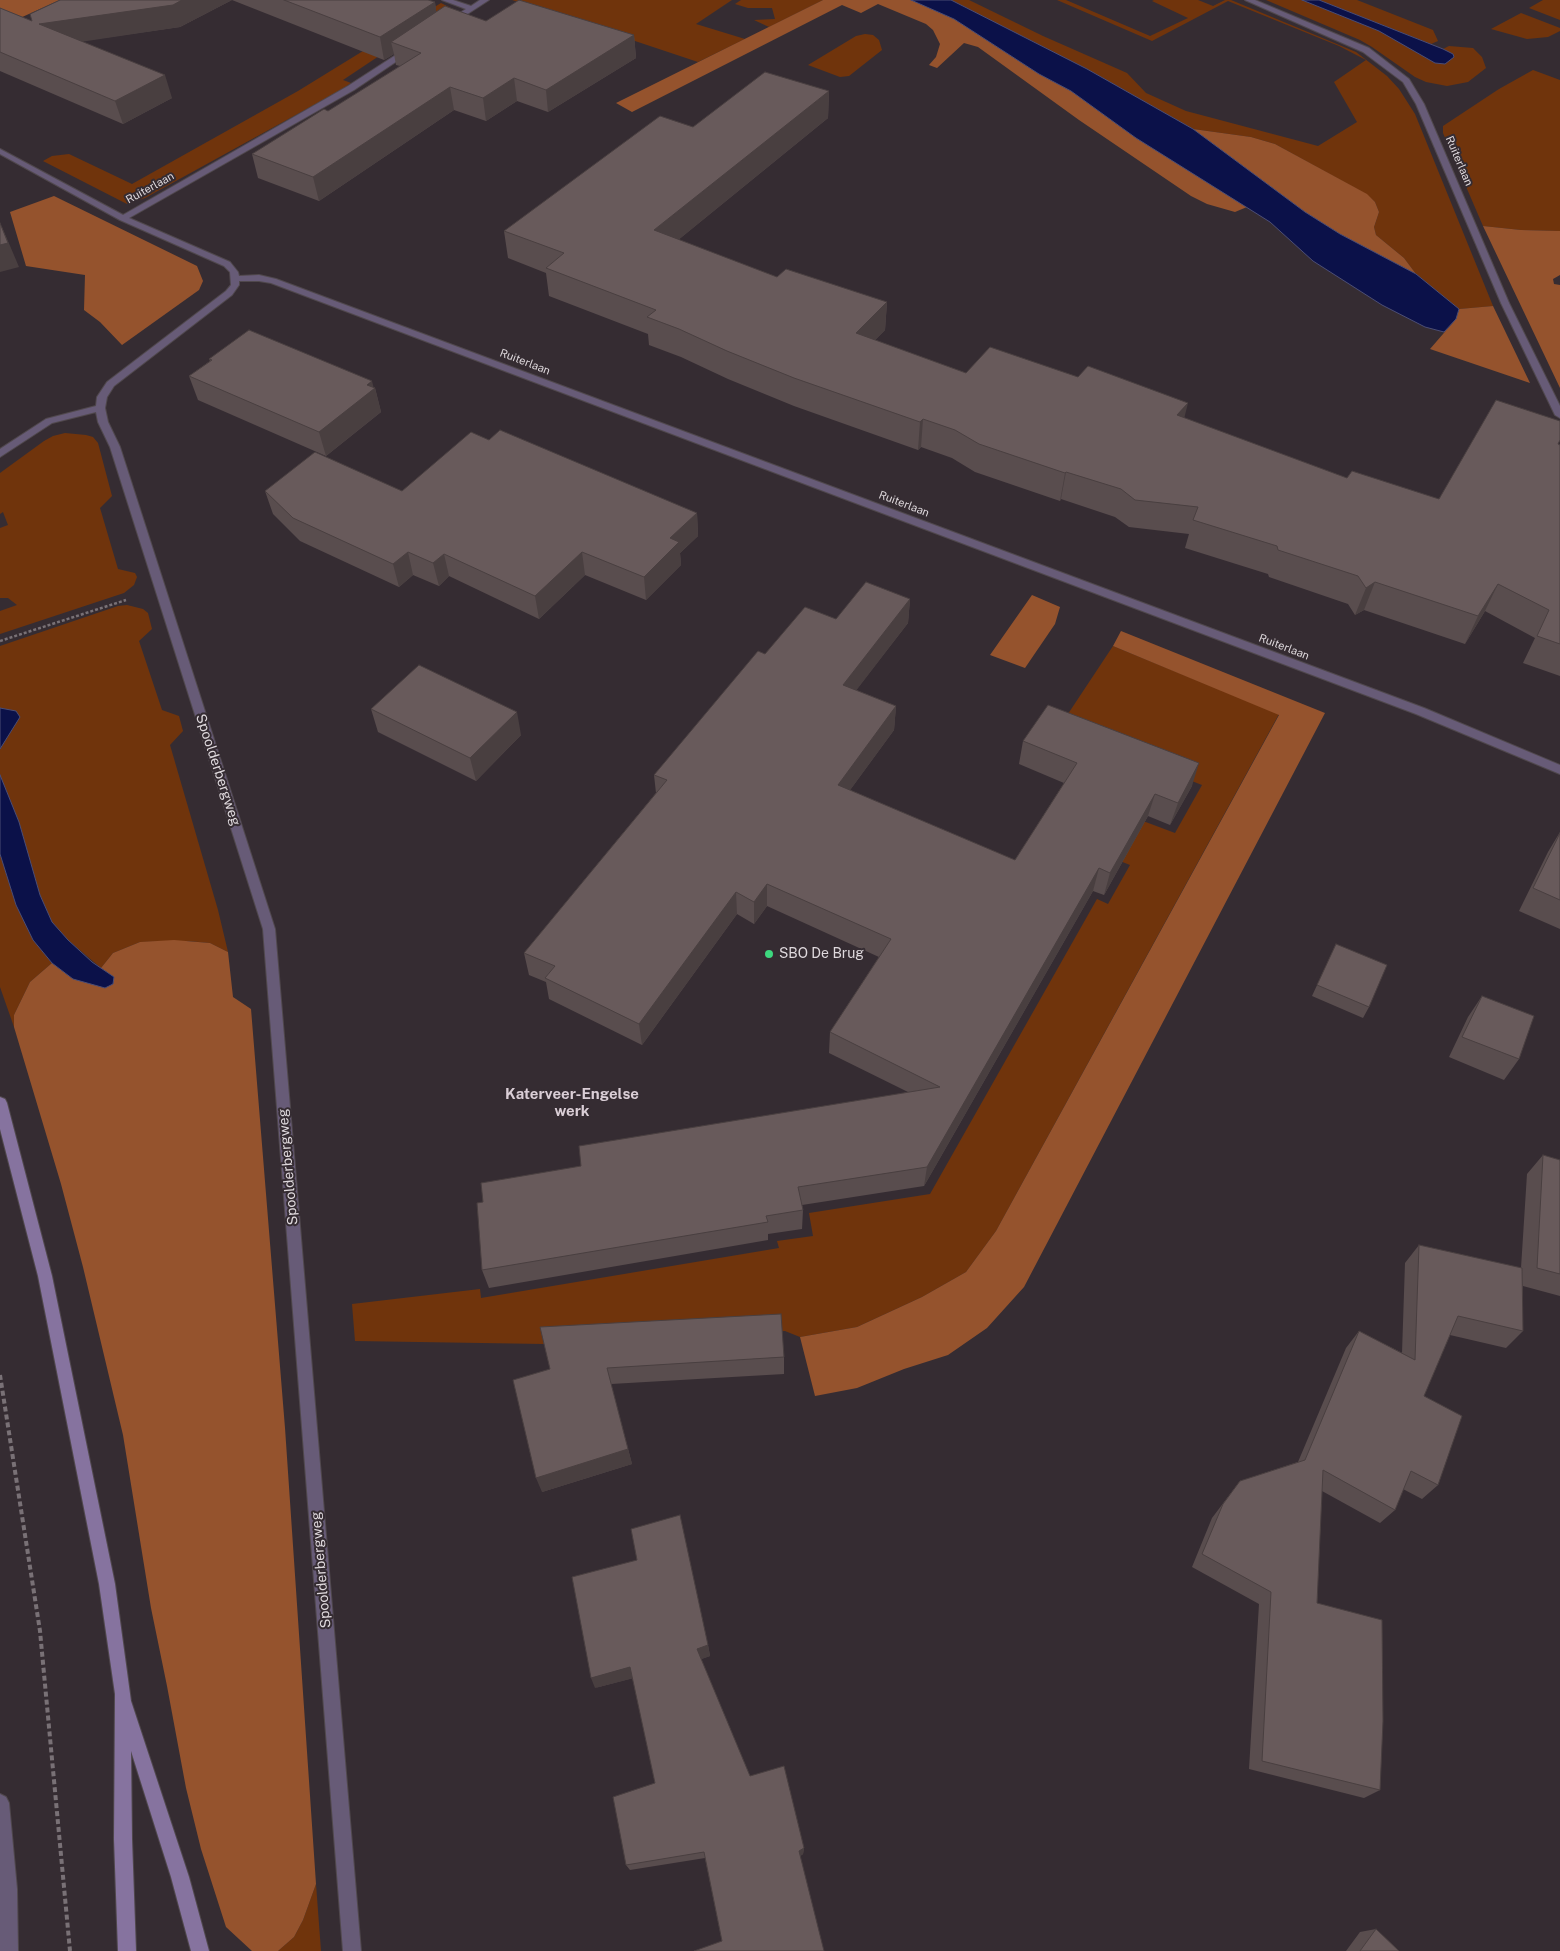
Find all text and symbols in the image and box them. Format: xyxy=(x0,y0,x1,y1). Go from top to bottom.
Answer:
street label: Ruiterlaan xyxy=(1443,134,1475,188)
street label: Ruiterlaan xyxy=(124,169,176,207)
street label: Ruiterlaan xyxy=(498,346,552,378)
street label: Ruiterlaan xyxy=(877,488,931,520)
street label: Ruiterlaan xyxy=(1257,631,1311,663)
street label: Spoolderbergweg xyxy=(192,712,244,828)
place label: SBO De Brug xyxy=(779,946,864,962)
marker: SBO De Brug xyxy=(763,948,775,960)
district label: Katerveer-Engelse werk xyxy=(505,1085,639,1120)
street label: Spoolderbergweg xyxy=(275,1108,301,1226)
street label: Spoolderbergweg xyxy=(308,1511,334,1629)

